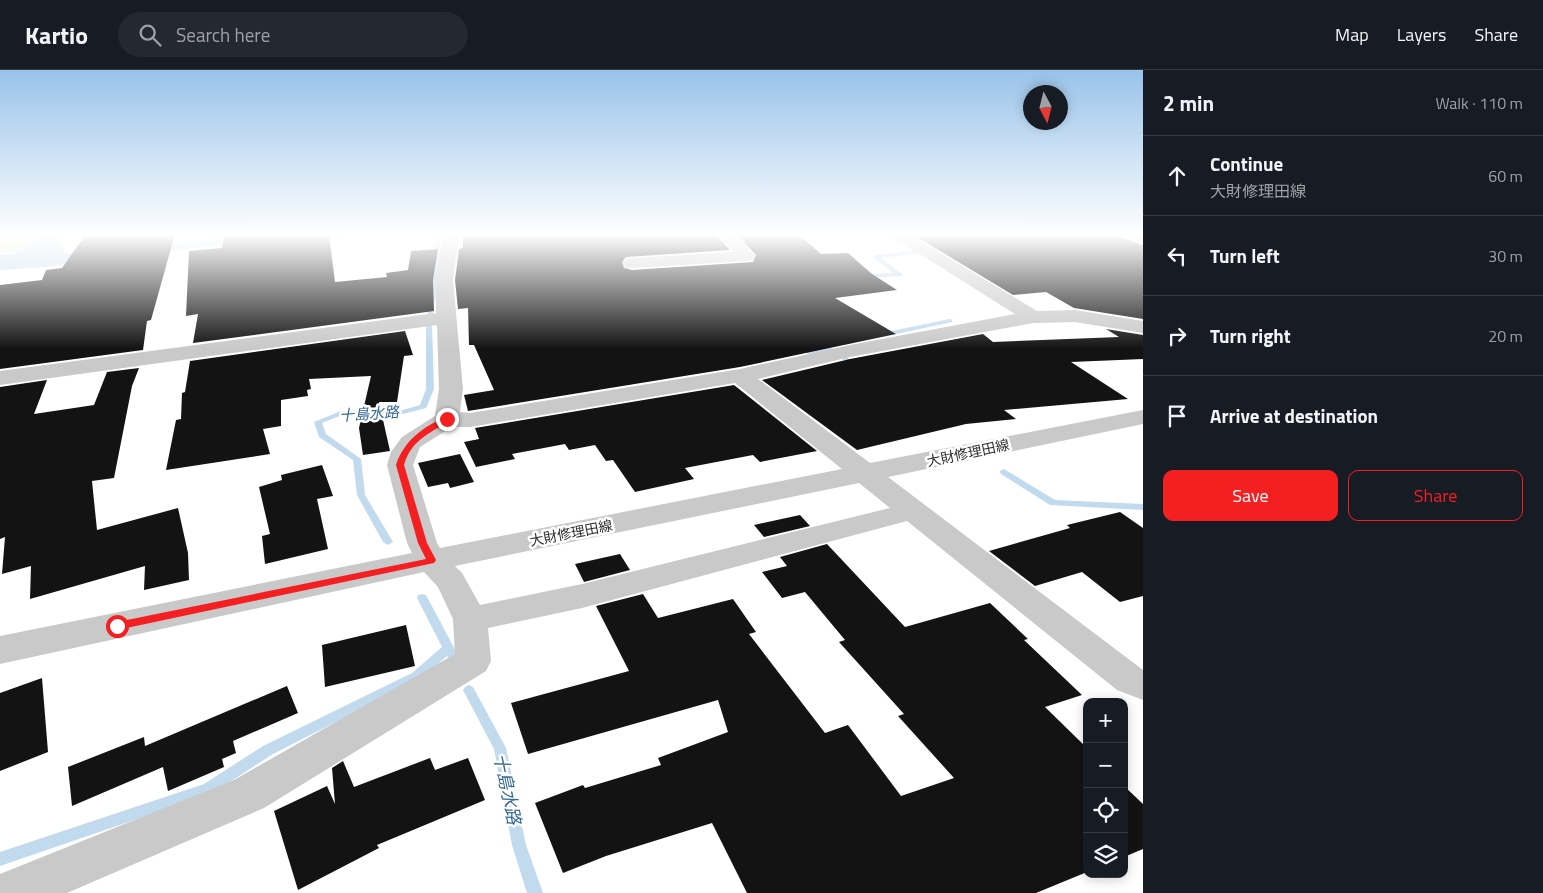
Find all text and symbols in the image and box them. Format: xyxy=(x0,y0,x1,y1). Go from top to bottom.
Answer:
search box xyxy=(118,12,468,57)
text: Kartio xyxy=(25,17,88,53)
text: Search here xyxy=(176,20,270,49)
icon: search xyxy=(136,21,164,49)
text: Map xyxy=(1335,21,1369,48)
text: Layers xyxy=(1397,21,1446,48)
text: Share xyxy=(1474,21,1518,48)
north arrow xyxy=(1023,85,1068,130)
text: 2 min xyxy=(1163,87,1214,119)
text: Walk · 110 m xyxy=(1435,91,1523,115)
text: Continue xyxy=(1210,149,1283,178)
icon: ahead xyxy=(1163,162,1191,190)
text: 60 m xyxy=(1488,164,1523,188)
text: 大財修理田線 xyxy=(1210,179,1306,203)
text: Turn left xyxy=(1210,241,1280,270)
icon: left xyxy=(1163,242,1191,270)
text: 30 m xyxy=(1488,244,1523,268)
text: Turn right xyxy=(1210,321,1291,350)
icon: right xyxy=(1163,322,1191,350)
text: 20 m xyxy=(1488,324,1523,348)
water label: 十島水路 xyxy=(338,400,402,427)
text: Arrive at destination xyxy=(1210,401,1378,430)
icon: arrive xyxy=(1163,402,1191,430)
route end xyxy=(436,408,459,431)
street label: 大財修理田線 xyxy=(925,434,1011,472)
button: Save xyxy=(1163,470,1338,521)
button: Share xyxy=(1348,470,1523,521)
street label: 大財修理田線 xyxy=(528,514,614,551)
route start xyxy=(106,615,129,638)
map controls xyxy=(1083,698,1128,878)
button: + xyxy=(1083,698,1128,743)
button: − xyxy=(1083,743,1128,788)
water label: 十島水路 xyxy=(487,751,529,829)
button: locate xyxy=(1083,788,1128,833)
button: layers xyxy=(1083,833,1128,878)

